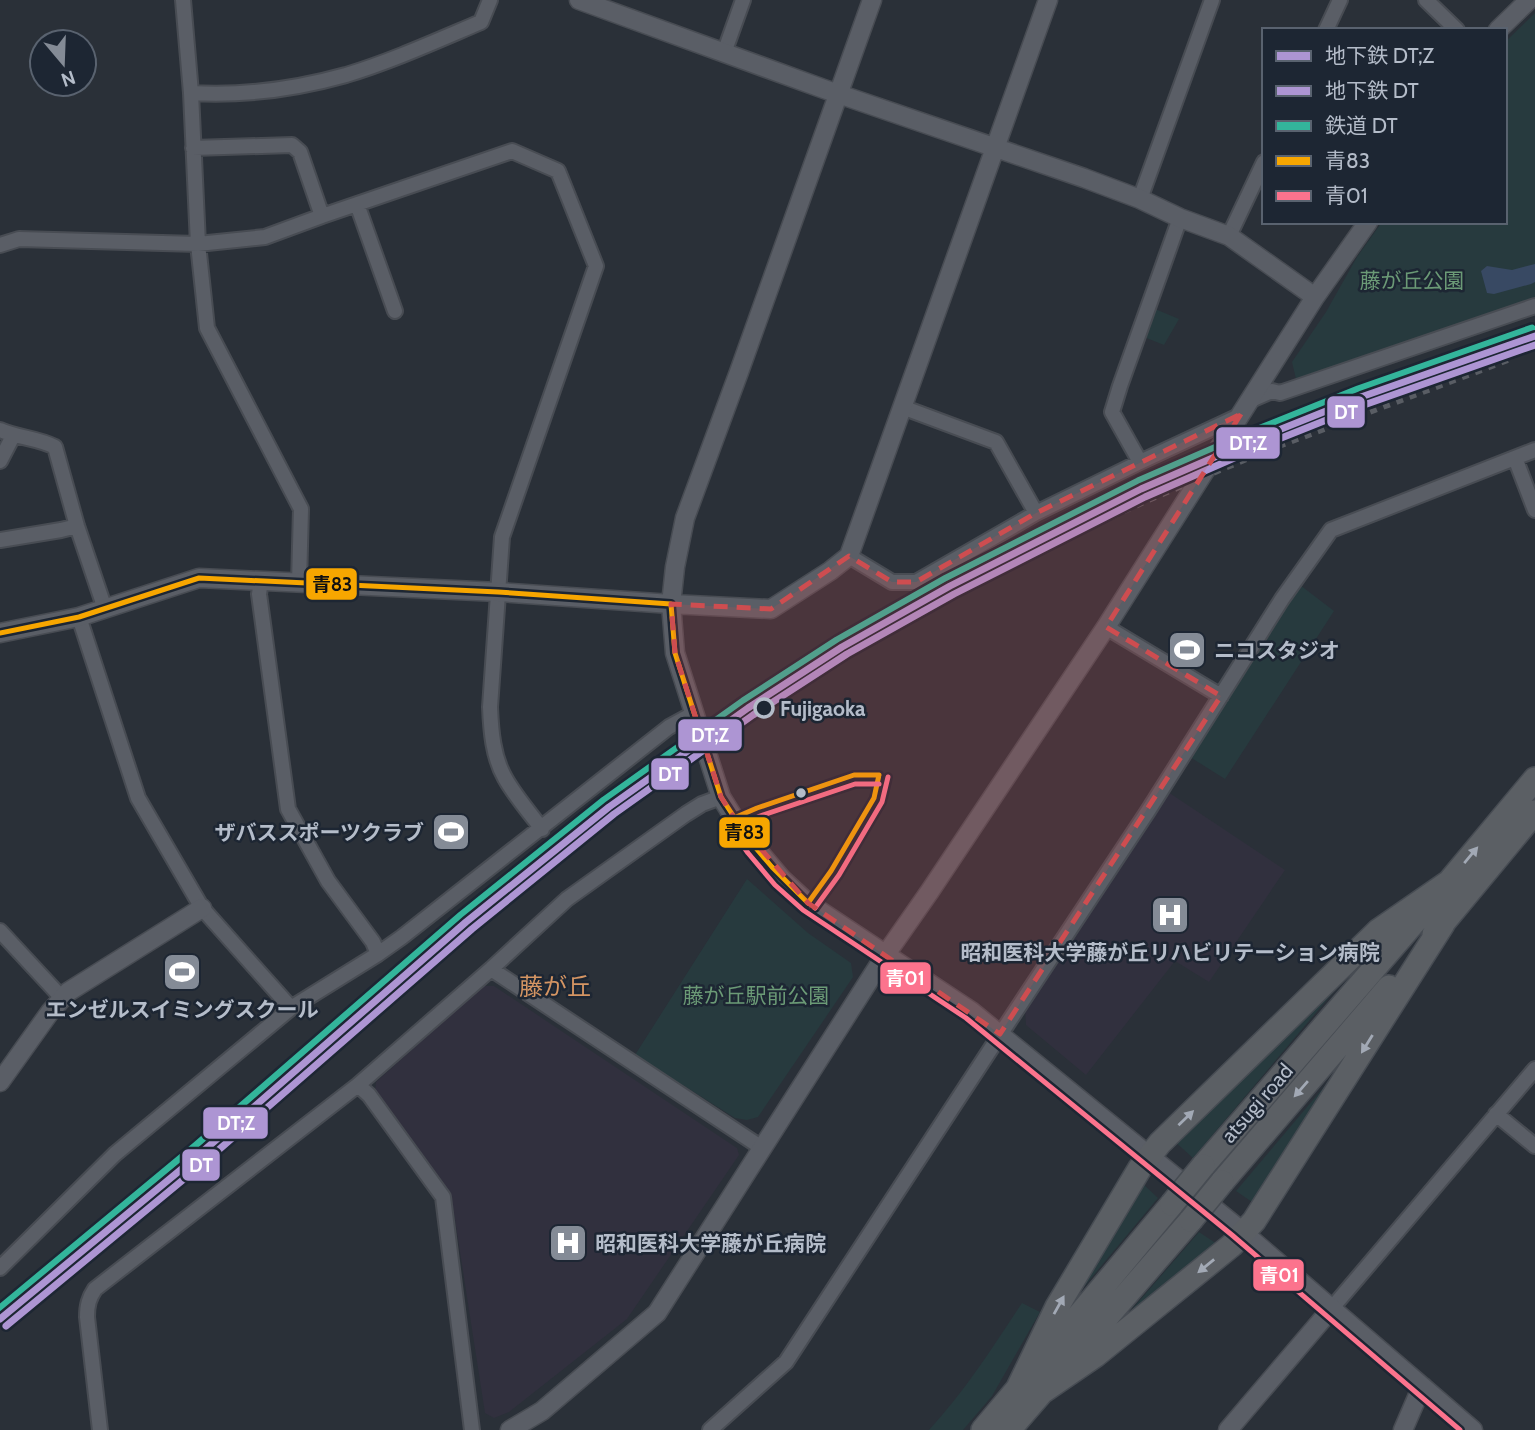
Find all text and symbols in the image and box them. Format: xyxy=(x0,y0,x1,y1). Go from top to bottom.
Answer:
north arrow xyxy=(28,28,98,98)
legend xyxy=(1262,28,1507,224)
text: 地下鉄 DT;Z xyxy=(1325,43,1434,68)
text: N xyxy=(58,66,78,92)
text: 地下鉄 DT xyxy=(1325,78,1419,103)
text: 鉄道 DT xyxy=(1325,113,1398,138)
text: 青83 xyxy=(1325,148,1370,173)
text: 青01 xyxy=(1325,183,1368,208)
park label: 藤が丘公園 xyxy=(1360,268,1465,293)
line badge: DT xyxy=(1326,395,1366,429)
text: DT xyxy=(1334,401,1358,424)
line badge: DT;Z xyxy=(1215,426,1281,460)
text: DT;Z xyxy=(1229,432,1268,455)
line badge: 青83 xyxy=(305,567,358,601)
text: 青83 xyxy=(312,573,352,596)
sports icon: ニコスタジオ xyxy=(1166,629,1208,671)
place label: ニコスタジオ xyxy=(1214,638,1340,663)
place label: Fujigaoka xyxy=(780,696,866,721)
marker: Fujigaoka xyxy=(754,698,774,718)
line badge: DT;Z xyxy=(677,718,743,752)
text: DT;Z xyxy=(691,724,730,747)
line badge: DT xyxy=(650,757,690,791)
text: DT xyxy=(658,763,682,786)
unlabelled marker xyxy=(794,786,808,800)
sports icon: ザバススポーツクラブ xyxy=(430,811,472,853)
line badge: 青83 xyxy=(718,816,771,849)
place label: ザバススポーツクラブ xyxy=(214,820,424,845)
text: 青83 xyxy=(724,821,764,844)
one-way arrow xyxy=(1464,846,1479,864)
hospital icon: 昭和医科大学藤が丘リハビリテーション病院 xyxy=(1149,894,1191,936)
place label: 昭和医科大学藤が丘リハビリテーション病院 xyxy=(960,940,1380,965)
sports icon: エンゼルスイミングスクール xyxy=(161,951,203,993)
line badge: 青01 xyxy=(879,961,932,995)
text: 青01 xyxy=(885,967,925,990)
district label: 藤が丘 xyxy=(519,972,591,1001)
park label: 藤が丘駅前公園 xyxy=(683,983,830,1008)
place label: エンゼルスイミングスクール xyxy=(46,997,319,1022)
one-way arrow xyxy=(1360,1034,1373,1053)
street label: atsugi road xyxy=(1216,1058,1298,1148)
one-way arrow xyxy=(1294,1080,1309,1098)
line badge: DT;Z xyxy=(202,1106,269,1140)
one-way arrow xyxy=(1177,1110,1194,1126)
text: DT;Z xyxy=(217,1112,256,1135)
line badge: DT xyxy=(181,1148,221,1182)
text: DT xyxy=(189,1154,213,1177)
hospital icon: 昭和医科大学藤が丘病院 xyxy=(547,1222,589,1264)
place label: 昭和医科大学藤が丘病院 xyxy=(595,1231,826,1256)
line badge: 青01 xyxy=(1252,1258,1305,1292)
one-way arrow xyxy=(1197,1259,1215,1274)
text: 青01 xyxy=(1259,1264,1299,1287)
one-way arrow xyxy=(1053,1295,1065,1315)

